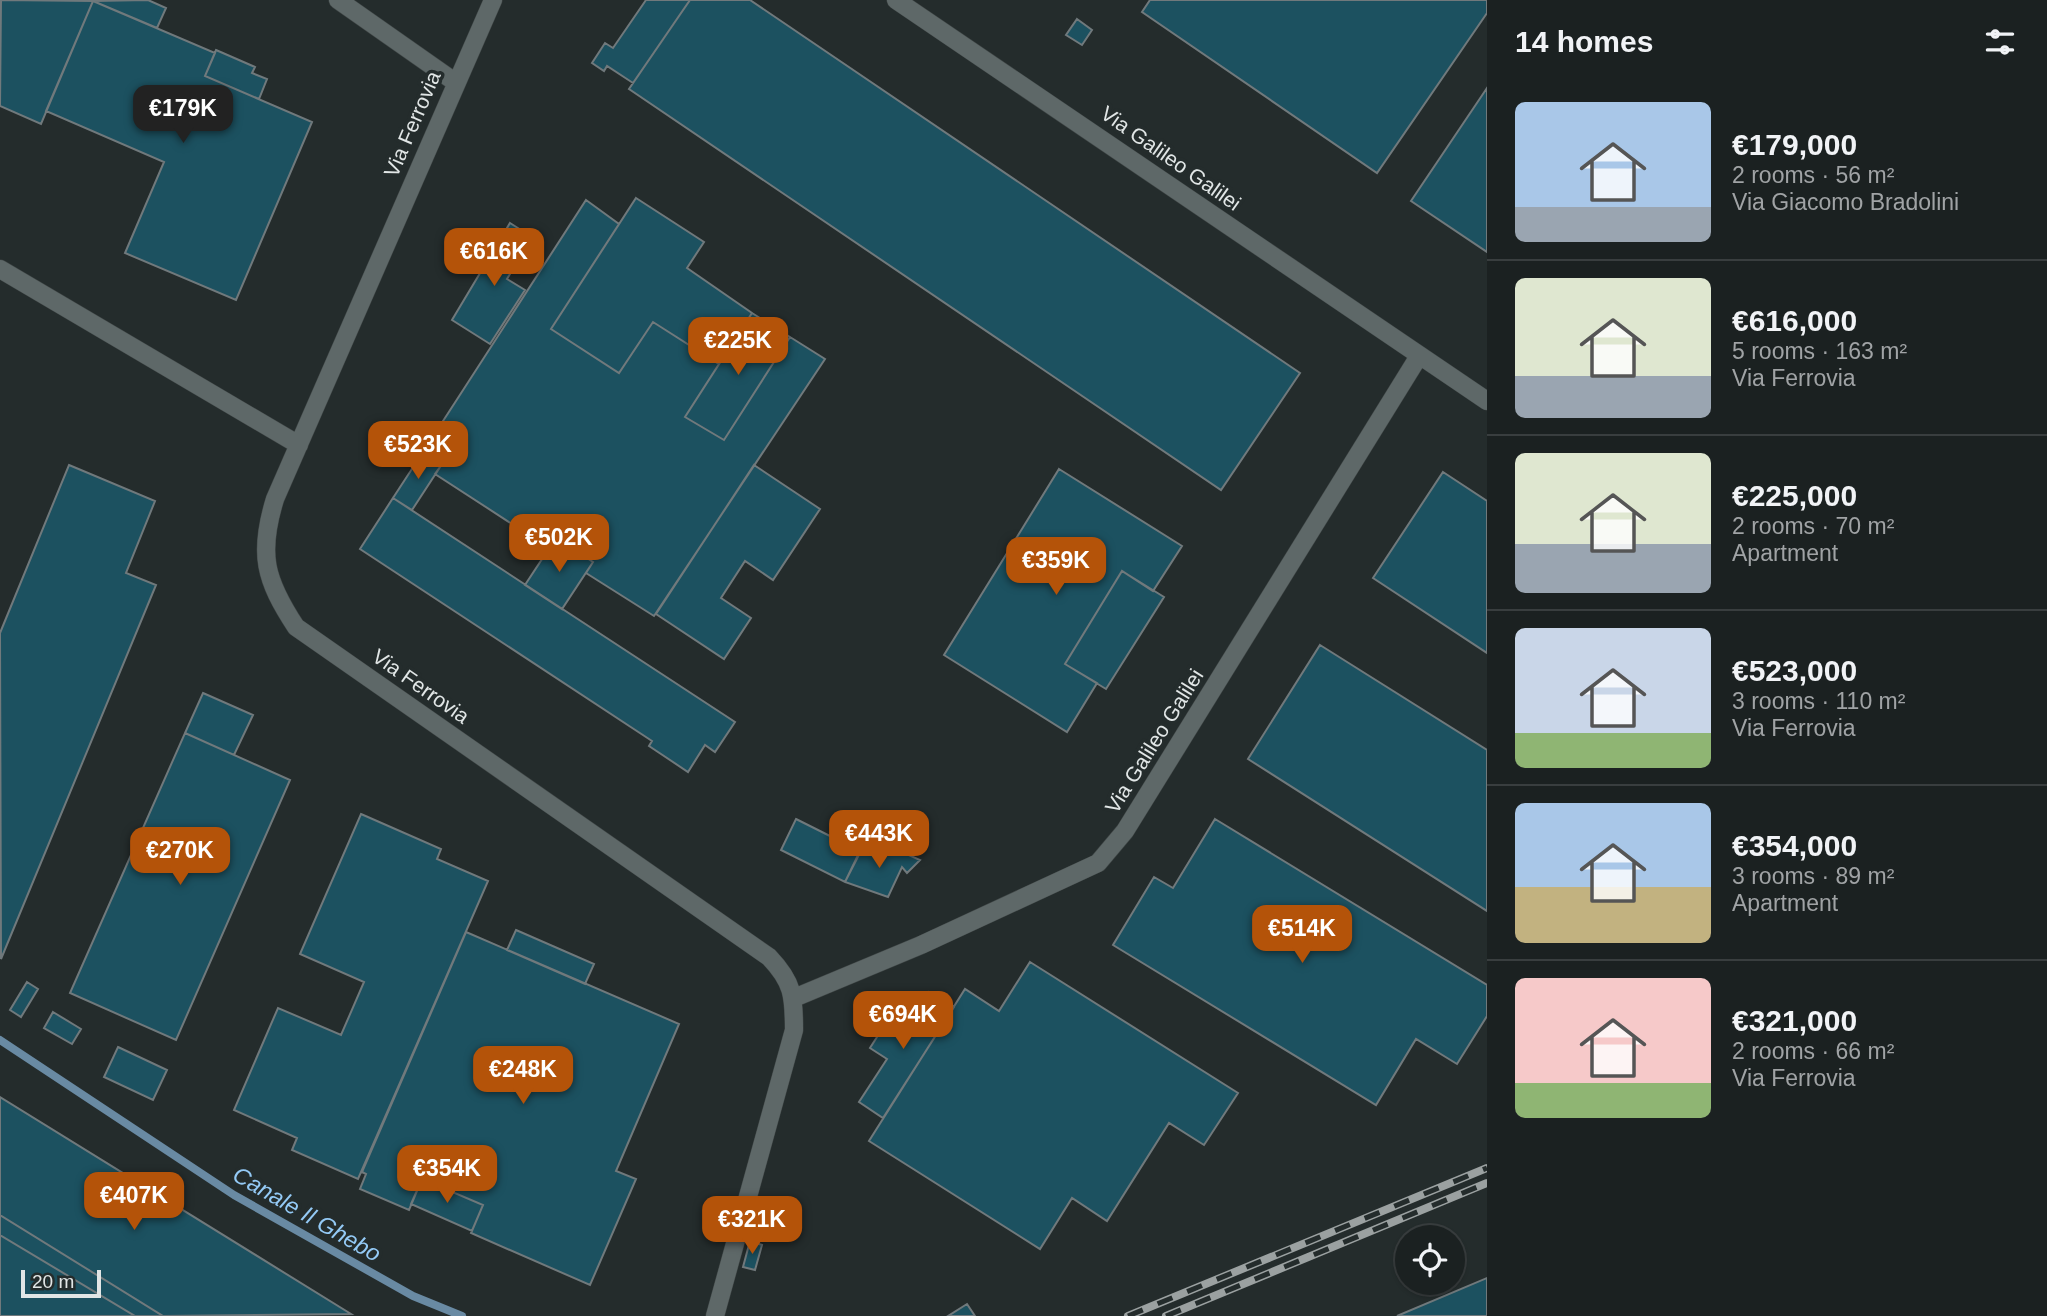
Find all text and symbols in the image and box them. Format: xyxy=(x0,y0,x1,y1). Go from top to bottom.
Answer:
icon: filters xyxy=(1981,23,2019,61)
text: 14 homes xyxy=(1515,25,1653,58)
street label: Via Ferrovia xyxy=(379,67,445,180)
pin: €179K xyxy=(134,86,232,145)
text: €179K xyxy=(149,95,217,121)
street label: Via Galileo Galilei xyxy=(1097,101,1245,215)
text: €179,000 xyxy=(1732,128,1857,161)
icon: home xyxy=(1571,130,1655,214)
text: 2 rooms · 56 m² xyxy=(1732,162,1894,188)
text: Via Giacomo Bradolini xyxy=(1732,189,1959,215)
pin: €616K xyxy=(445,229,543,288)
text: €616K xyxy=(460,238,528,264)
text: €616,000 xyxy=(1732,304,1857,337)
icon: home xyxy=(1571,306,1655,390)
pin: €225K xyxy=(689,318,787,377)
text: €225K xyxy=(704,327,772,353)
text: 5 rooms · 163 m² xyxy=(1732,338,1907,364)
text: Via Ferrovia xyxy=(1732,365,1856,391)
pin: €523K xyxy=(369,421,467,481)
text: €523K xyxy=(384,431,452,457)
text: €225,000 xyxy=(1732,479,1857,512)
icon: home xyxy=(1571,481,1655,565)
text: 2 rooms · 70 m² xyxy=(1732,513,1894,539)
pin: €502K xyxy=(510,514,608,574)
text: €502K xyxy=(525,524,593,550)
pin: €359K xyxy=(1007,538,1105,597)
text: Apartment xyxy=(1732,540,1838,566)
text: €359K xyxy=(1022,547,1090,573)
street label: Via Ferrovia xyxy=(368,644,474,728)
text: €523,000 xyxy=(1732,654,1857,687)
icon: home xyxy=(1571,656,1655,740)
street label: Via Galileo Galilei xyxy=(1100,665,1208,817)
text: 3 rooms · 110 m² xyxy=(1732,688,1905,714)
text: Via Ferrovia xyxy=(1732,715,1856,741)
pin: €443K xyxy=(830,810,928,870)
text: €443K xyxy=(845,820,913,846)
pin: €270K xyxy=(131,828,229,887)
text: €354,000 xyxy=(1732,829,1857,862)
icon: home xyxy=(1571,831,1655,915)
text: €270K xyxy=(146,837,214,863)
text: 3 rooms · 89 m² xyxy=(1732,863,1894,889)
text: Apartment xyxy=(1732,890,1838,916)
pin: €514K xyxy=(1253,906,1351,965)
text: €514K xyxy=(1268,915,1336,941)
pin: €694K xyxy=(854,992,952,1051)
text: €694K xyxy=(869,1001,937,1027)
text: €321,000 xyxy=(1732,1004,1857,1037)
icon: home xyxy=(1571,1006,1655,1090)
text: 2 rooms · 66 m² xyxy=(1732,1038,1894,1064)
pin: €248K xyxy=(474,1046,572,1106)
text: €248K xyxy=(489,1056,557,1082)
text: Via Ferrovia xyxy=(1732,1065,1856,1091)
pin: €354K xyxy=(398,1146,496,1205)
text: €354K xyxy=(413,1155,481,1181)
water label: Canale Il Ghebo xyxy=(229,1161,386,1267)
pin: €407K xyxy=(85,1172,183,1232)
text: €407K xyxy=(100,1182,168,1208)
pin: €321K xyxy=(703,1196,801,1256)
text: €321K xyxy=(718,1206,786,1232)
map controls xyxy=(1395,1225,1465,1295)
button: locate xyxy=(1395,1225,1465,1295)
scale bar xyxy=(21,1267,102,1299)
text: 20 m xyxy=(32,1271,74,1292)

